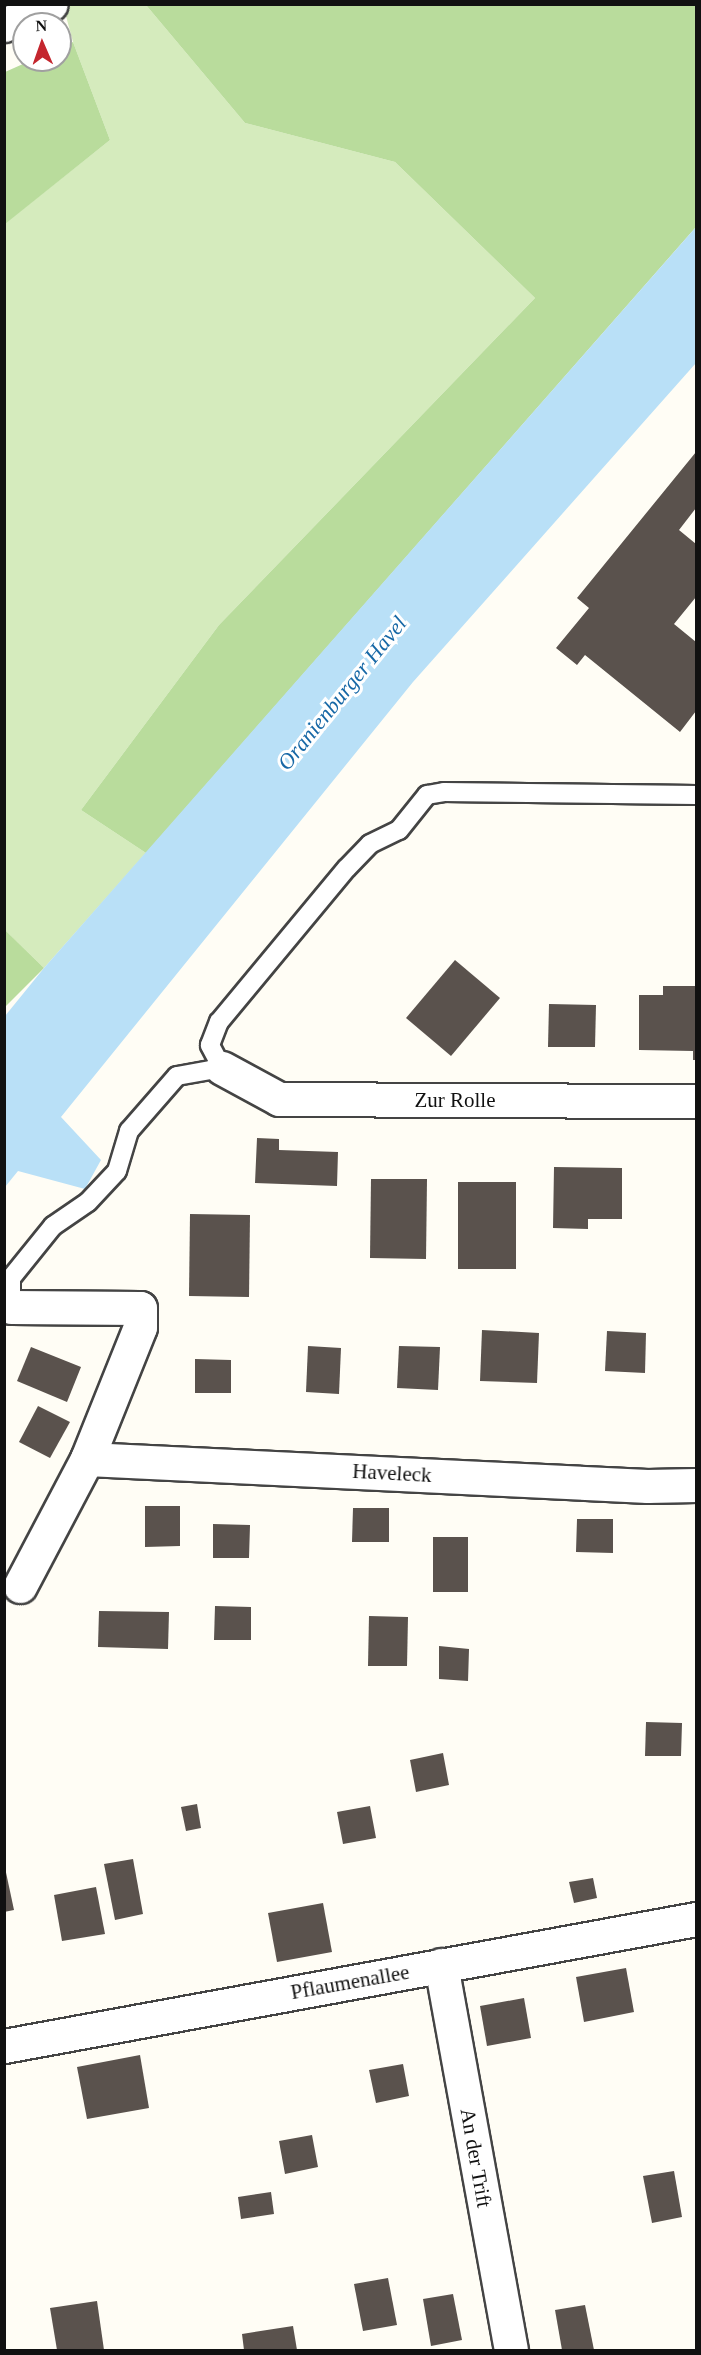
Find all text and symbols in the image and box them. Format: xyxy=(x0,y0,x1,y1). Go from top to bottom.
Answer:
north arrow xyxy=(12,12,72,72)
text: N xyxy=(35,17,47,34)
water label: Oranienburger Havel xyxy=(272,611,412,775)
street label: Zur Rolle xyxy=(414,1087,496,1113)
street label: Haveleck xyxy=(352,1458,432,1488)
street label: Pflaumenallee xyxy=(289,1959,411,2005)
street label: An der Trift xyxy=(455,2106,497,2210)

